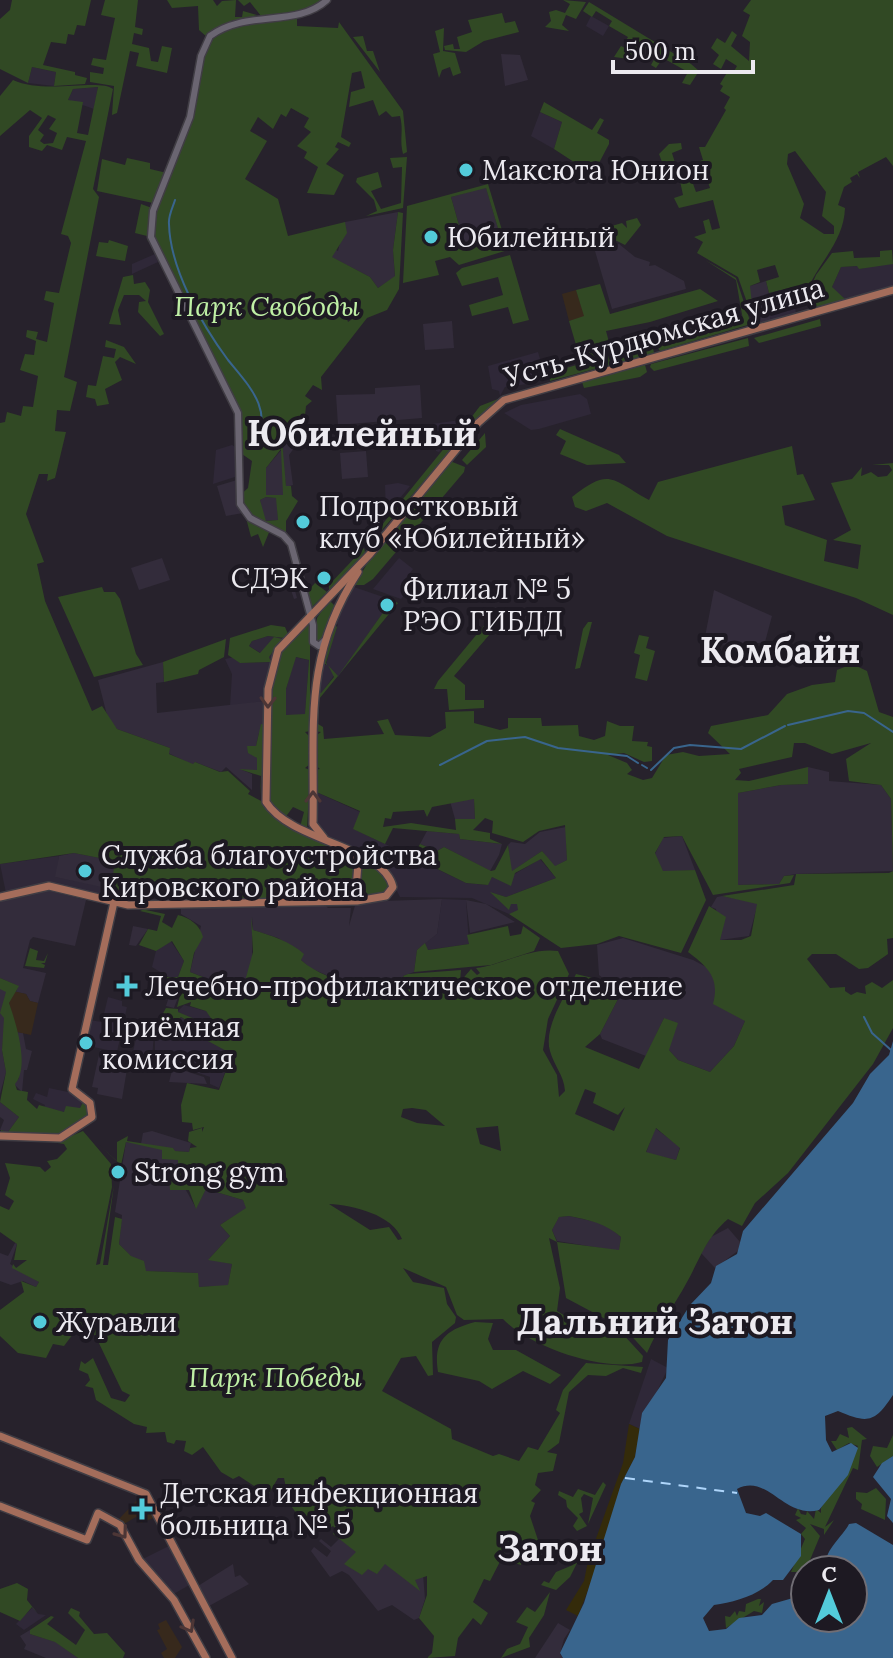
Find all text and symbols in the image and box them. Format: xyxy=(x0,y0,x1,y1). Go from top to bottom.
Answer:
scale bar xyxy=(613,24,753,74)
text: 500 m xyxy=(625,36,696,67)
place label: Максюта Юнион xyxy=(482,152,709,188)
marker: Максюта Юнион xyxy=(457,161,475,179)
place label: Юбилейный xyxy=(447,219,615,255)
marker: Юбилейный xyxy=(422,228,440,246)
street label: Усть-Курдюмская улица xyxy=(499,269,828,395)
park label: Парк Свободы xyxy=(174,288,360,324)
district label: Юбилейный xyxy=(247,410,477,456)
place label: Подростковый клуб «Юбилейный» xyxy=(319,488,585,556)
marker: Подростковый клуб «Юбилейный» xyxy=(294,513,312,531)
place label: СДЭК xyxy=(231,560,308,596)
marker: СДЭК xyxy=(315,569,333,587)
place label: Филиал № 5 РЭО ГИБДД xyxy=(403,571,571,639)
marker: Филиал № 5 РЭО ГИБДД xyxy=(378,596,396,614)
district label: Комбайн xyxy=(700,627,860,673)
one-way arrow xyxy=(259,696,277,709)
one-way arrow xyxy=(304,790,322,803)
place label: Служба благоустройства Кировского района xyxy=(101,837,437,905)
marker: Служба благоустройства Кировского района xyxy=(76,862,94,880)
place label: Лечебно-профилактическое отделение xyxy=(145,968,683,1004)
marker: Лечебно-профилактическое отделение xyxy=(116,975,138,997)
place label: Приёмная комиссия xyxy=(102,1009,241,1077)
marker: Приёмная комиссия xyxy=(77,1034,95,1052)
place label: Strong gym xyxy=(134,1154,285,1190)
marker: Strong gym xyxy=(109,1163,127,1181)
district label: Дальний Затон xyxy=(517,1298,793,1344)
place label: Журавли xyxy=(56,1304,177,1340)
marker: Журавли xyxy=(31,1313,49,1331)
park label: Парк Победы xyxy=(188,1359,362,1395)
place label: Детская инфекционная больница № 5 xyxy=(160,1475,478,1543)
marker: Детская инфекционная больница № 5 xyxy=(131,1498,153,1520)
one-way arrow xyxy=(112,1524,127,1538)
district label: Затон xyxy=(497,1525,603,1571)
north arrow xyxy=(789,1554,869,1634)
text: С xyxy=(821,1560,837,1588)
one-way arrow xyxy=(179,1619,195,1633)

